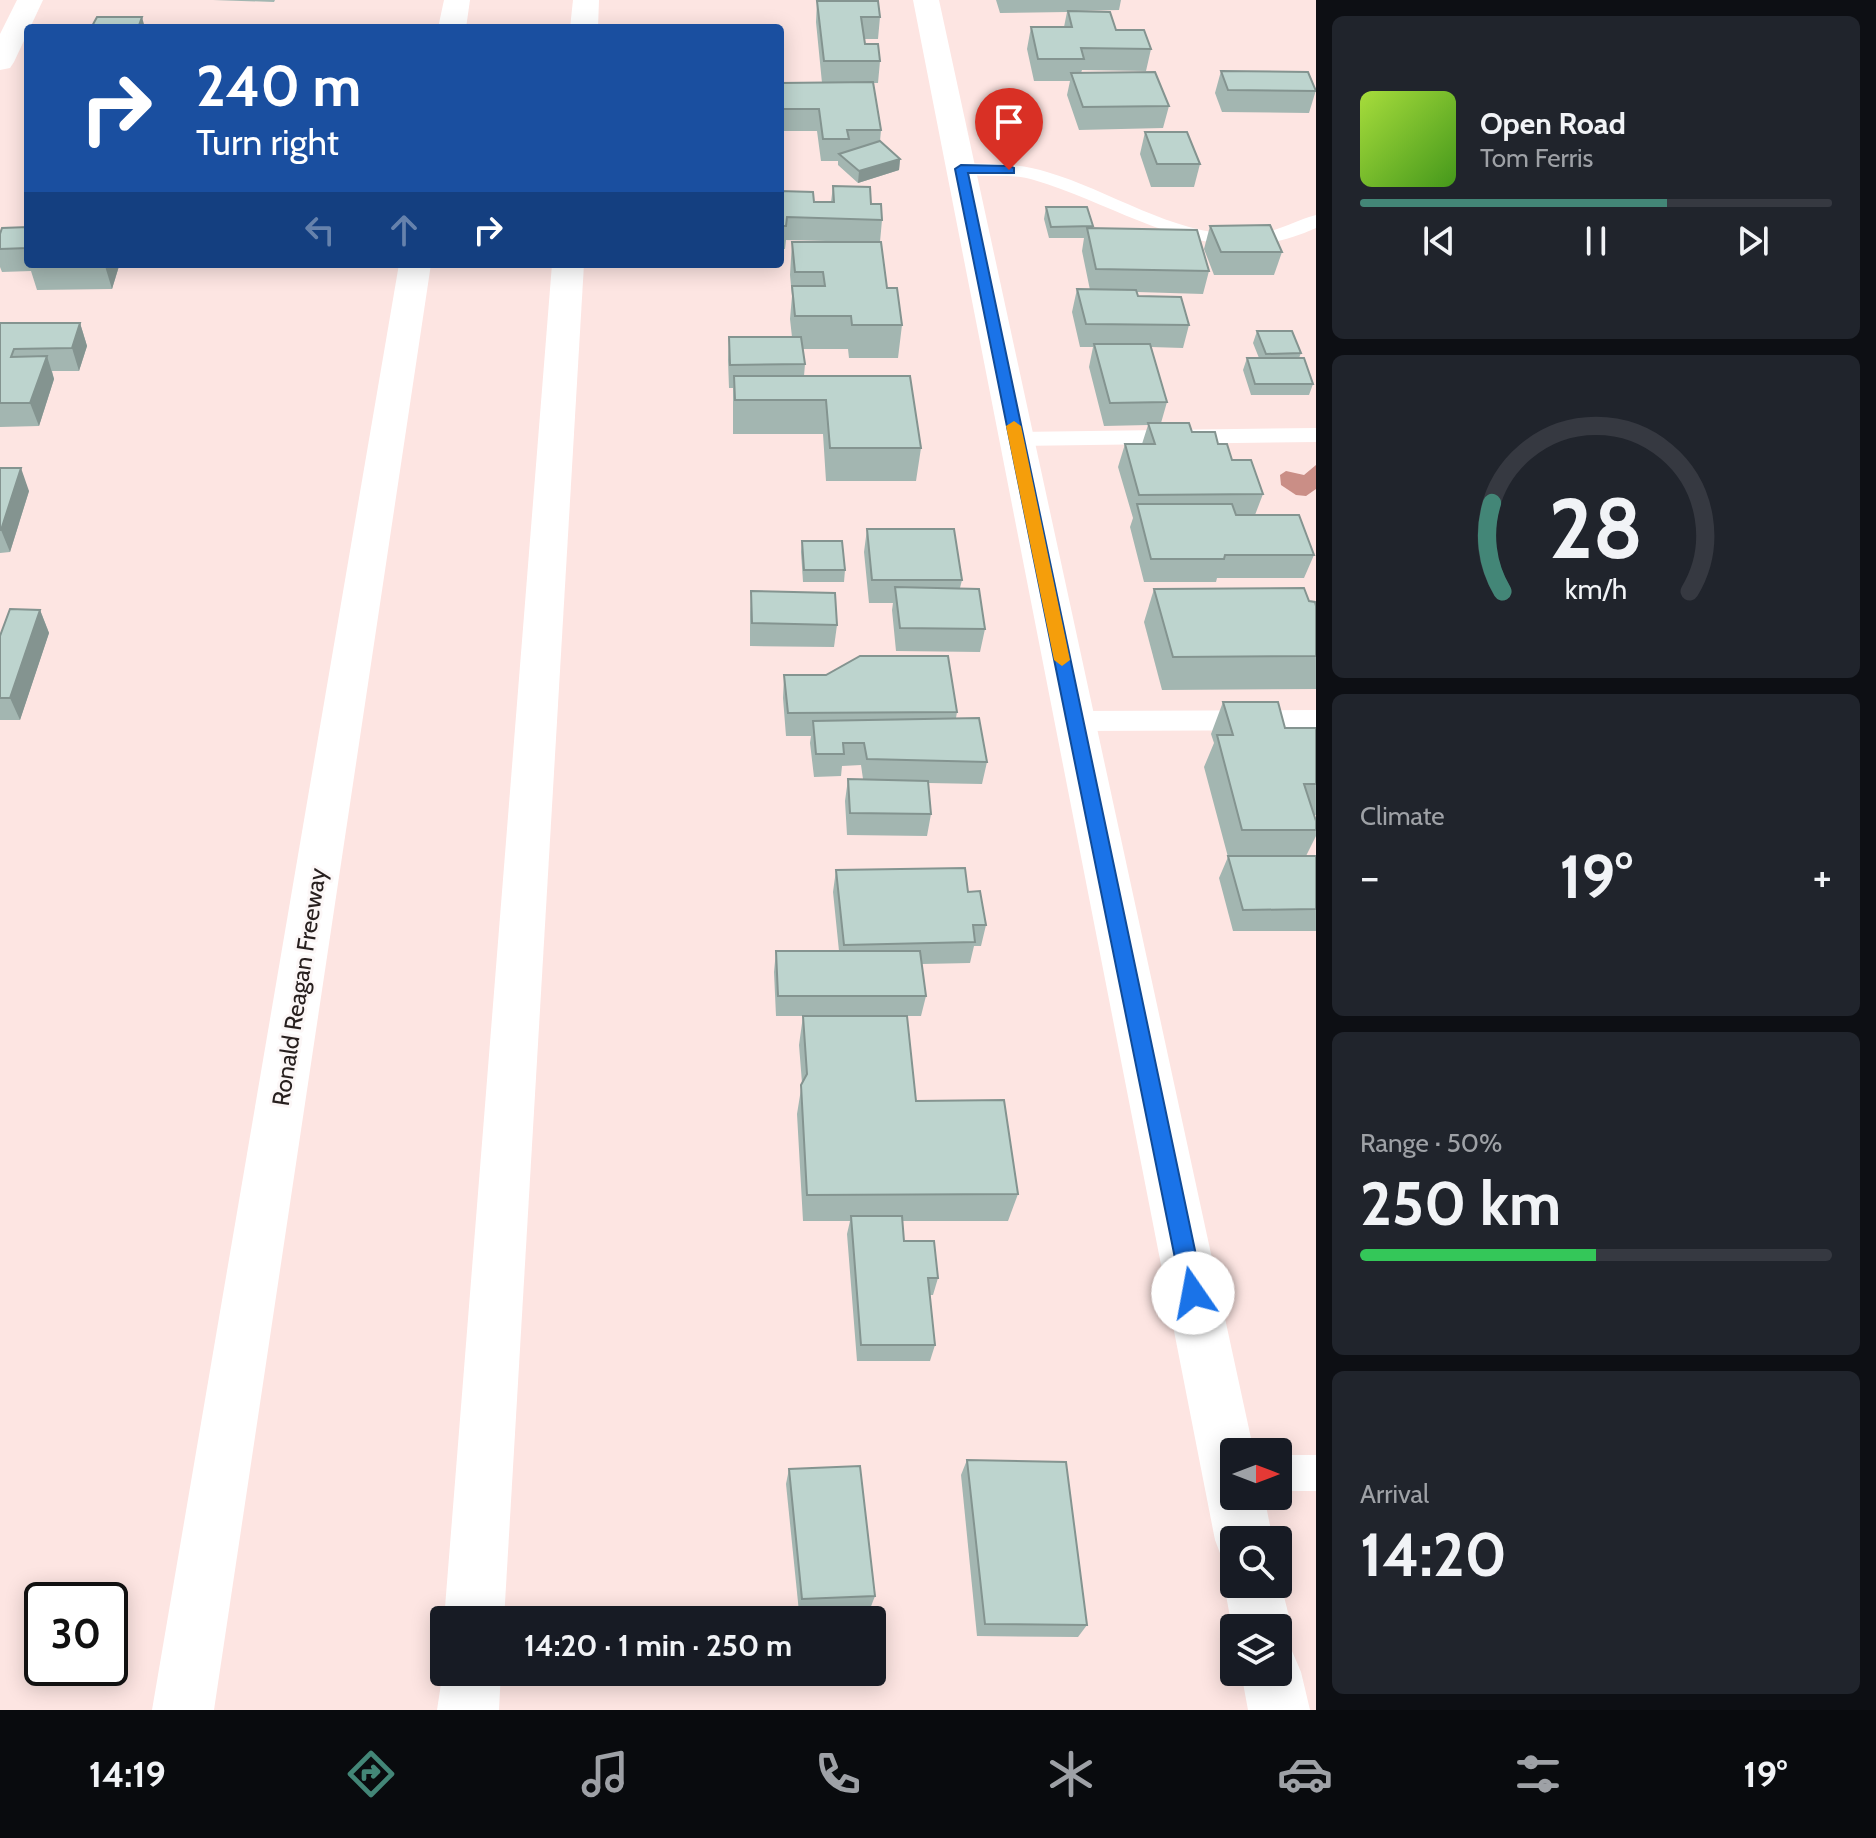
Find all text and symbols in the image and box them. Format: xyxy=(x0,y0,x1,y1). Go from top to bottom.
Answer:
text: 240 m xyxy=(196,52,361,120)
icon: right xyxy=(64,56,168,160)
pin xyxy=(975,88,1043,170)
icon: arrive xyxy=(987,100,1031,144)
text: Open Road xyxy=(1480,105,1626,142)
text: Turn right xyxy=(196,120,339,164)
text: Tom Ferris xyxy=(1480,142,1593,174)
icon: left xyxy=(298,208,342,252)
icon: ahead xyxy=(382,208,426,252)
icon: right xyxy=(466,208,510,252)
icon: previous xyxy=(1417,219,1461,263)
icon: pause xyxy=(1574,219,1618,263)
icon: next xyxy=(1731,219,1775,263)
text: 28 xyxy=(1549,478,1643,579)
text: km/h xyxy=(1565,571,1627,606)
text: Climate xyxy=(1360,800,1445,832)
text: 19° xyxy=(1559,840,1633,913)
text: − xyxy=(1360,850,1379,903)
text: + xyxy=(1813,850,1832,903)
street label: Ronald Reagan Freeway xyxy=(266,866,332,1108)
text: Range · 50% xyxy=(1360,1127,1502,1159)
text: 250 km xyxy=(1360,1167,1561,1240)
position arrow xyxy=(1151,1251,1235,1335)
north arrow xyxy=(1220,1438,1292,1510)
map controls xyxy=(1220,1438,1292,1686)
text: Arrival xyxy=(1360,1478,1429,1510)
text: 14:20 xyxy=(1360,1518,1507,1591)
button: search xyxy=(1220,1526,1292,1598)
speed limit sign: 30 xyxy=(24,1582,128,1686)
button: layers xyxy=(1220,1614,1292,1686)
text: 14:20 · 1 min · 250 m xyxy=(524,1627,792,1664)
icon: directions xyxy=(343,1746,399,1802)
icon: music xyxy=(577,1746,633,1802)
icon: phone xyxy=(810,1746,866,1802)
icon: climate xyxy=(1043,1746,1099,1802)
icon: car xyxy=(1277,1746,1333,1802)
icon: filters xyxy=(1510,1746,1566,1802)
text: 14:19 xyxy=(89,1752,166,1796)
text: 19° xyxy=(1743,1752,1787,1796)

